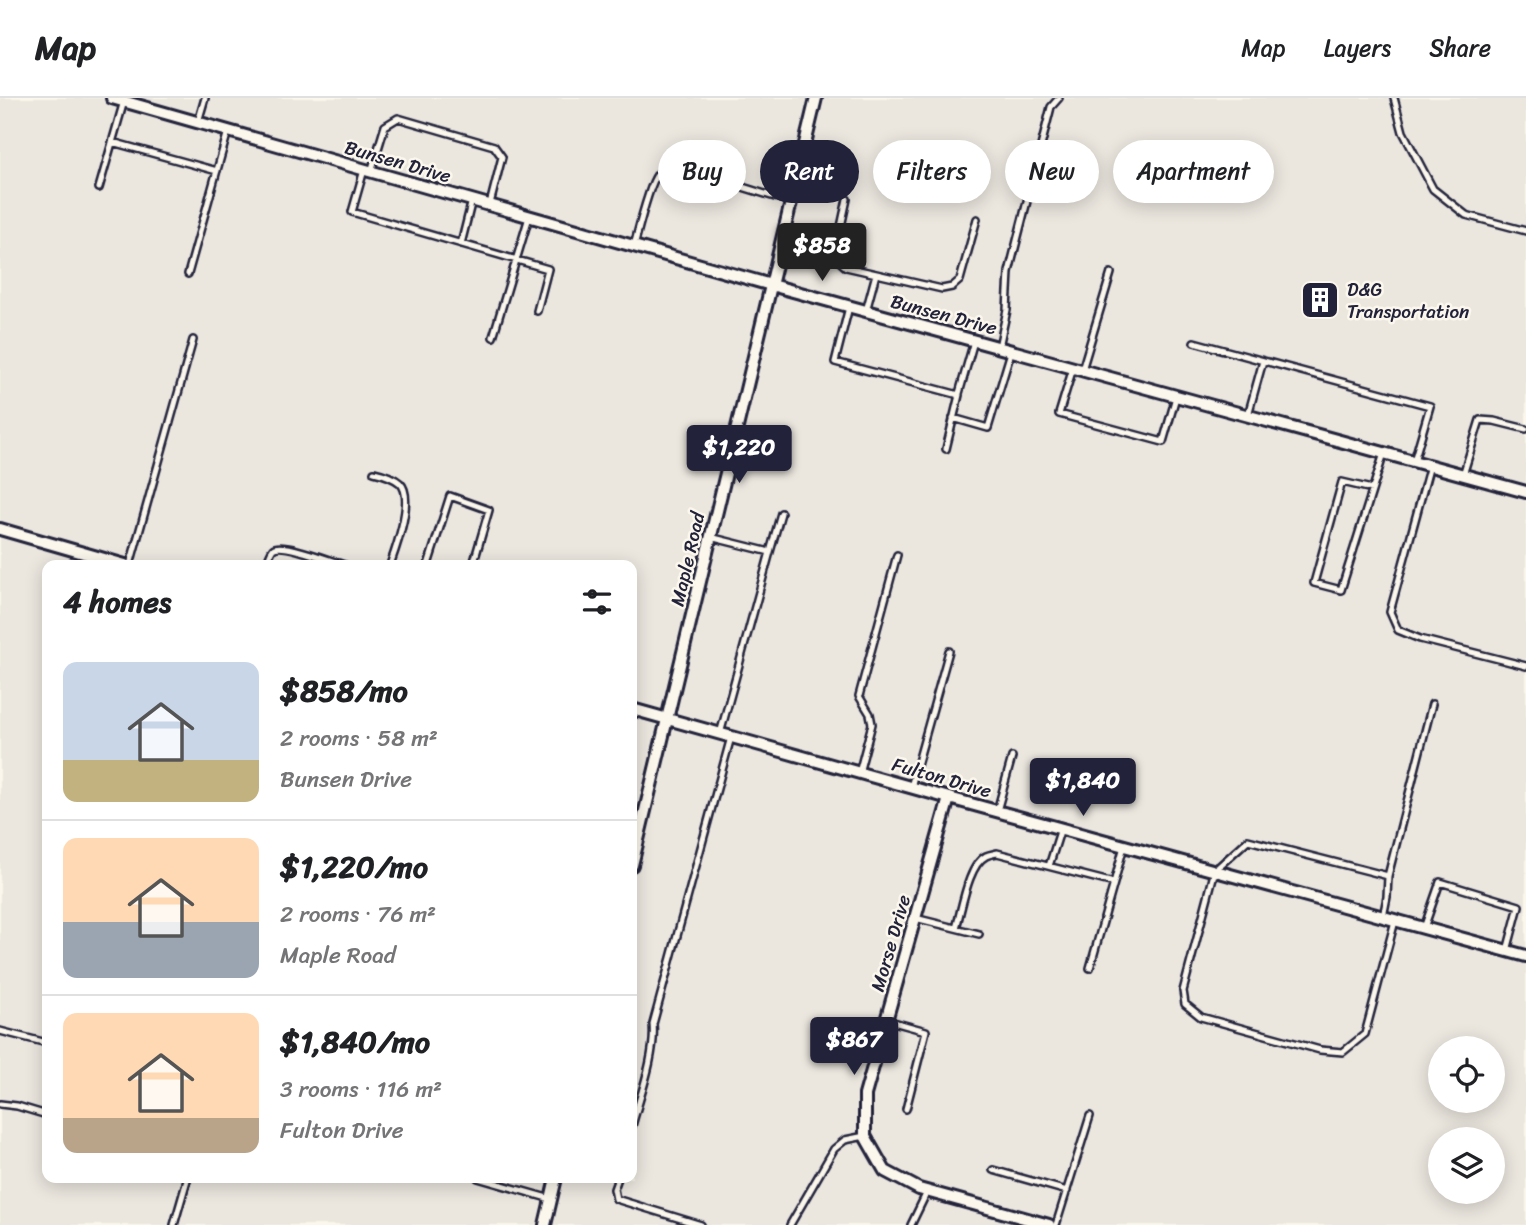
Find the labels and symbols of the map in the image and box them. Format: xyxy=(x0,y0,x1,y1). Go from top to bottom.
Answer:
street label: Bunsen Drive xyxy=(341,131,455,192)
pin: $858 xyxy=(781,223,863,283)
place label: D&G Transportation xyxy=(1347,273,1469,328)
building icon: D&G Transportation xyxy=(1299,279,1341,321)
street label: Bunsen Drive xyxy=(887,284,1001,345)
pin: $1,220 xyxy=(682,426,796,485)
street label: Maple Road xyxy=(661,507,715,609)
street label: Fulton Drive xyxy=(888,748,996,807)
pin: $1,840 xyxy=(1026,758,1140,818)
street label: Morse Drive xyxy=(861,891,920,995)
pin: $867 xyxy=(813,1018,895,1077)

